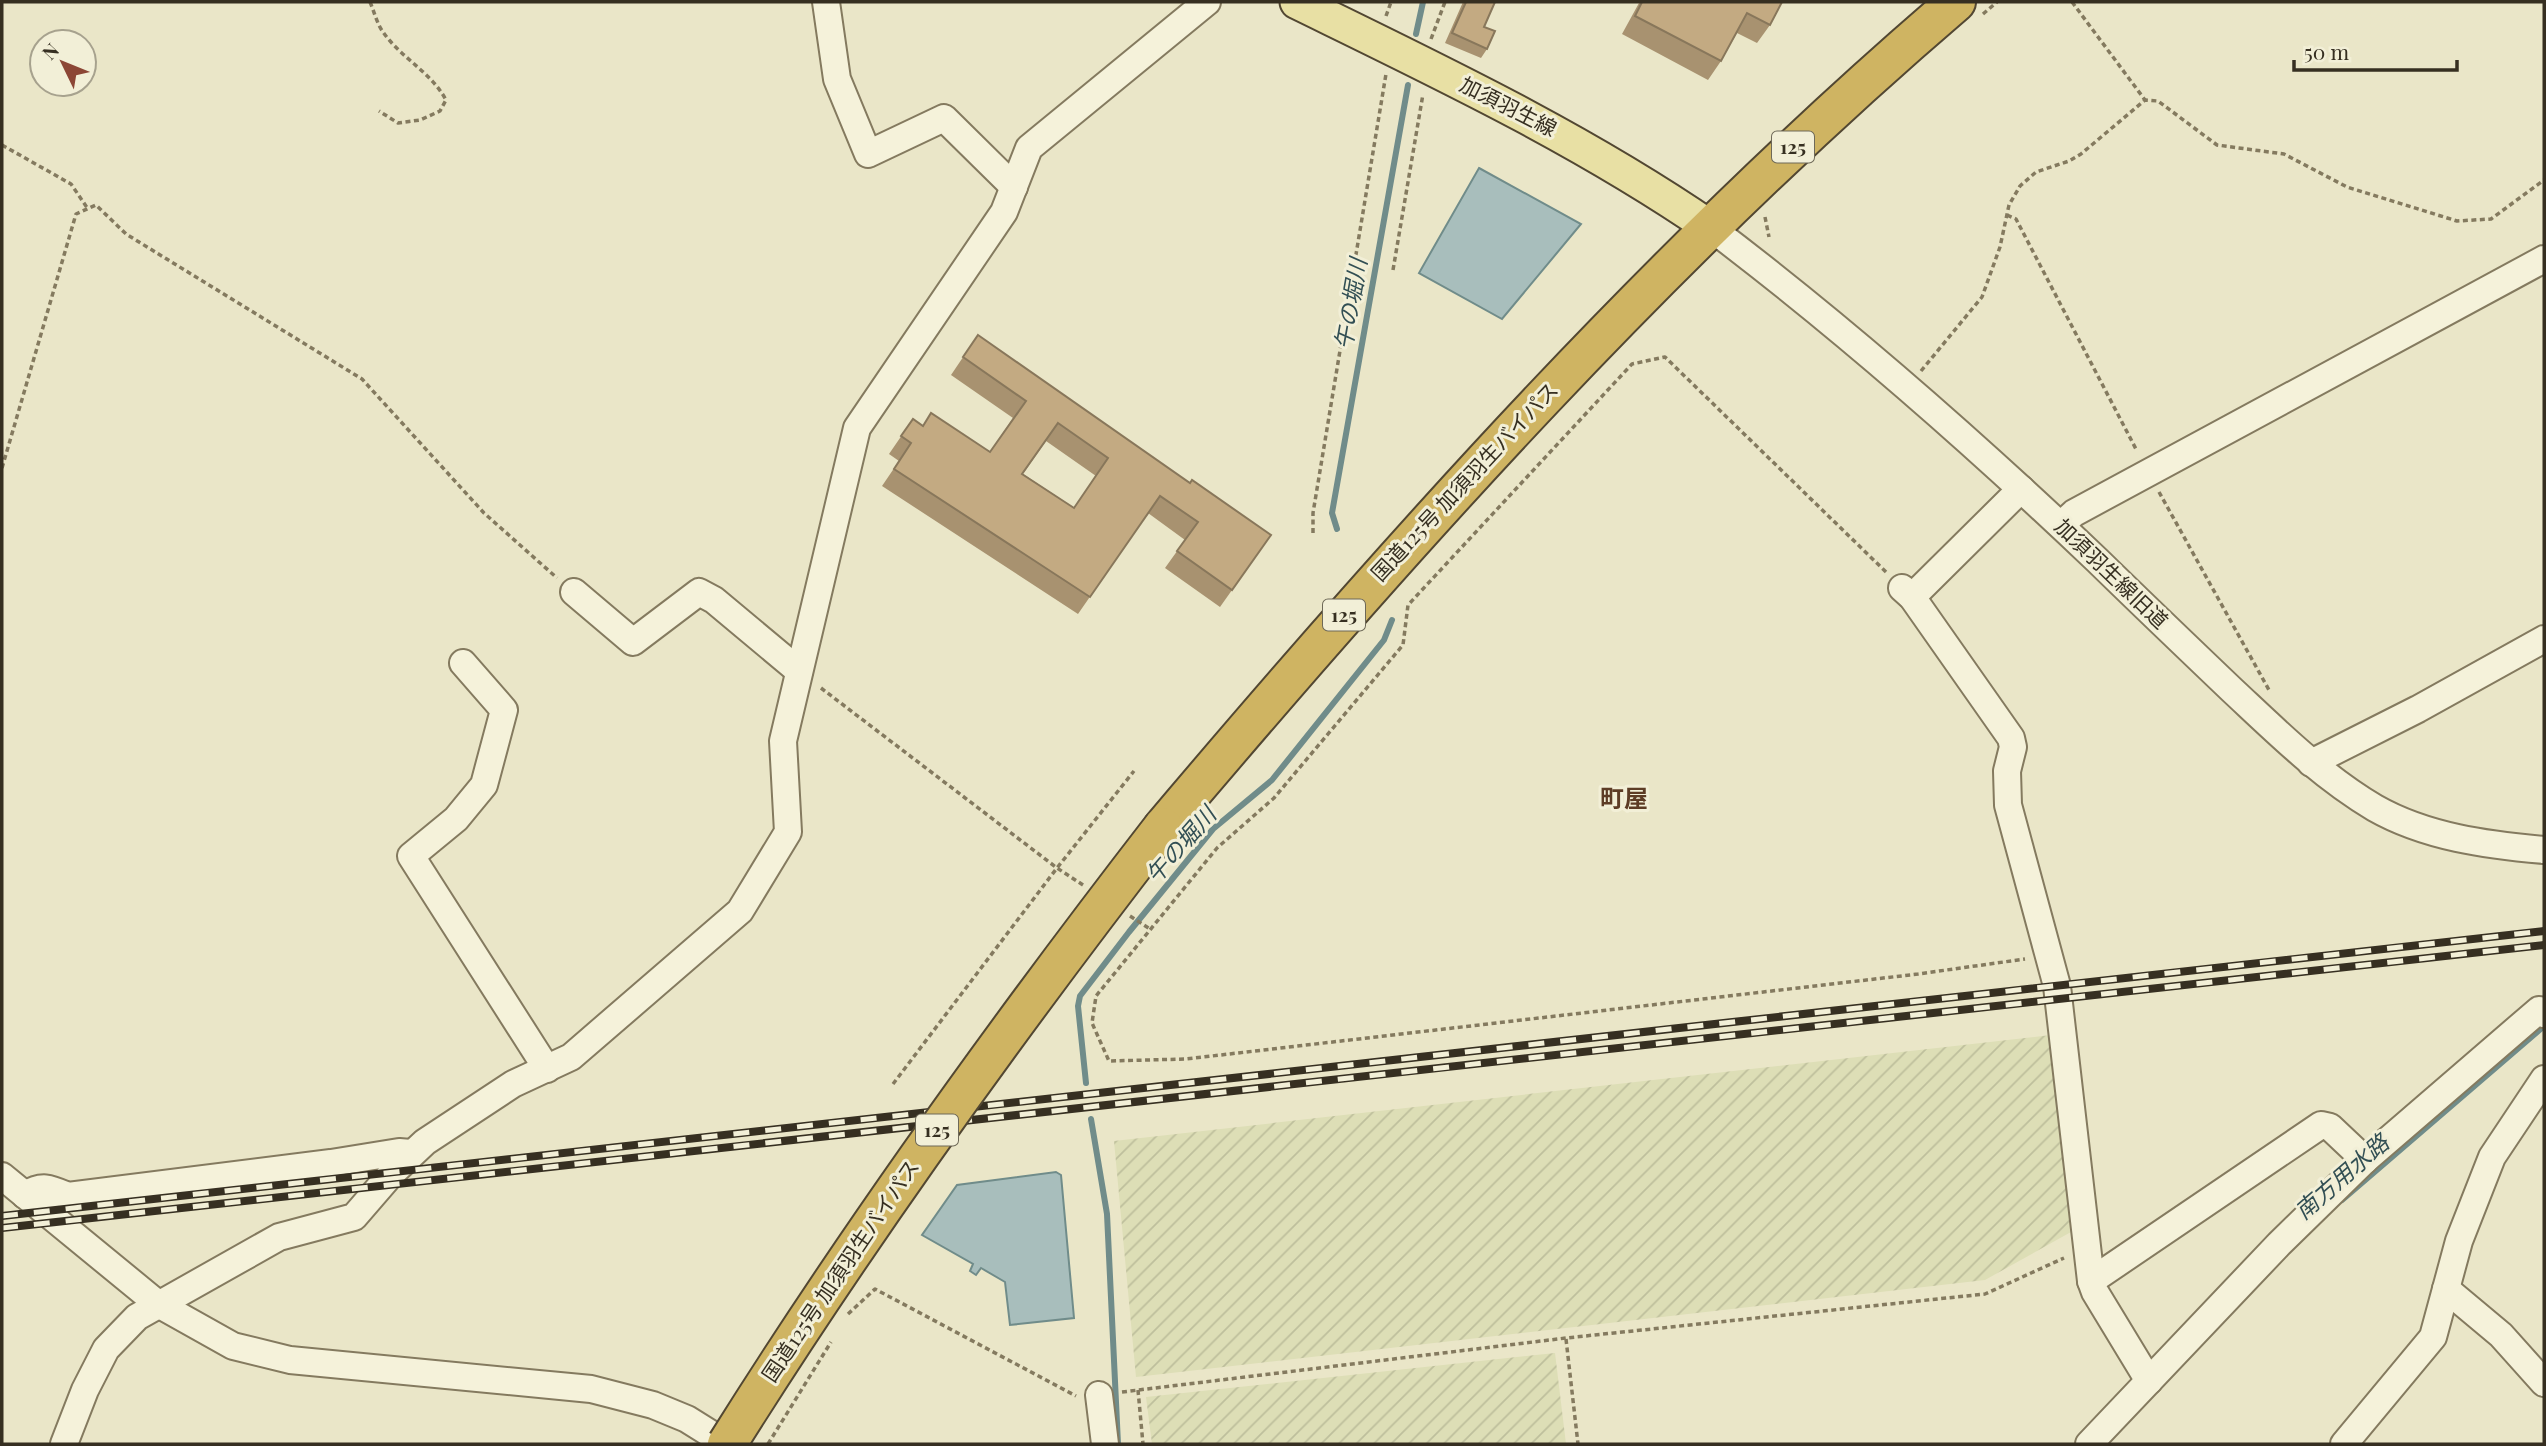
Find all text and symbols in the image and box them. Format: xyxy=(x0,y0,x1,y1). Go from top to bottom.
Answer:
north arrow xyxy=(28,28,98,98)
scale bar xyxy=(2294,28,2457,72)
text: N xyxy=(36,37,64,65)
text: 50 m xyxy=(2304,37,2350,65)
street label: 加須羽生線 xyxy=(1456,69,1562,142)
road number: 125 xyxy=(1772,132,1814,162)
water label: 午の堀川 xyxy=(1326,253,1373,352)
street label: 国道125号 加須羽生バイパス xyxy=(1364,375,1563,586)
street label: 加須羽生線旧道 xyxy=(2050,511,2175,634)
road number: 125 xyxy=(1323,600,1365,630)
district label: 町屋 xyxy=(1600,781,1648,813)
water label: 午の堀川 xyxy=(1138,797,1224,889)
road number: 125 xyxy=(916,1114,958,1146)
water label: 南方用水路 xyxy=(2287,1125,2396,1225)
street label: 国道125号 加須羽生バイパス xyxy=(754,1153,924,1386)

